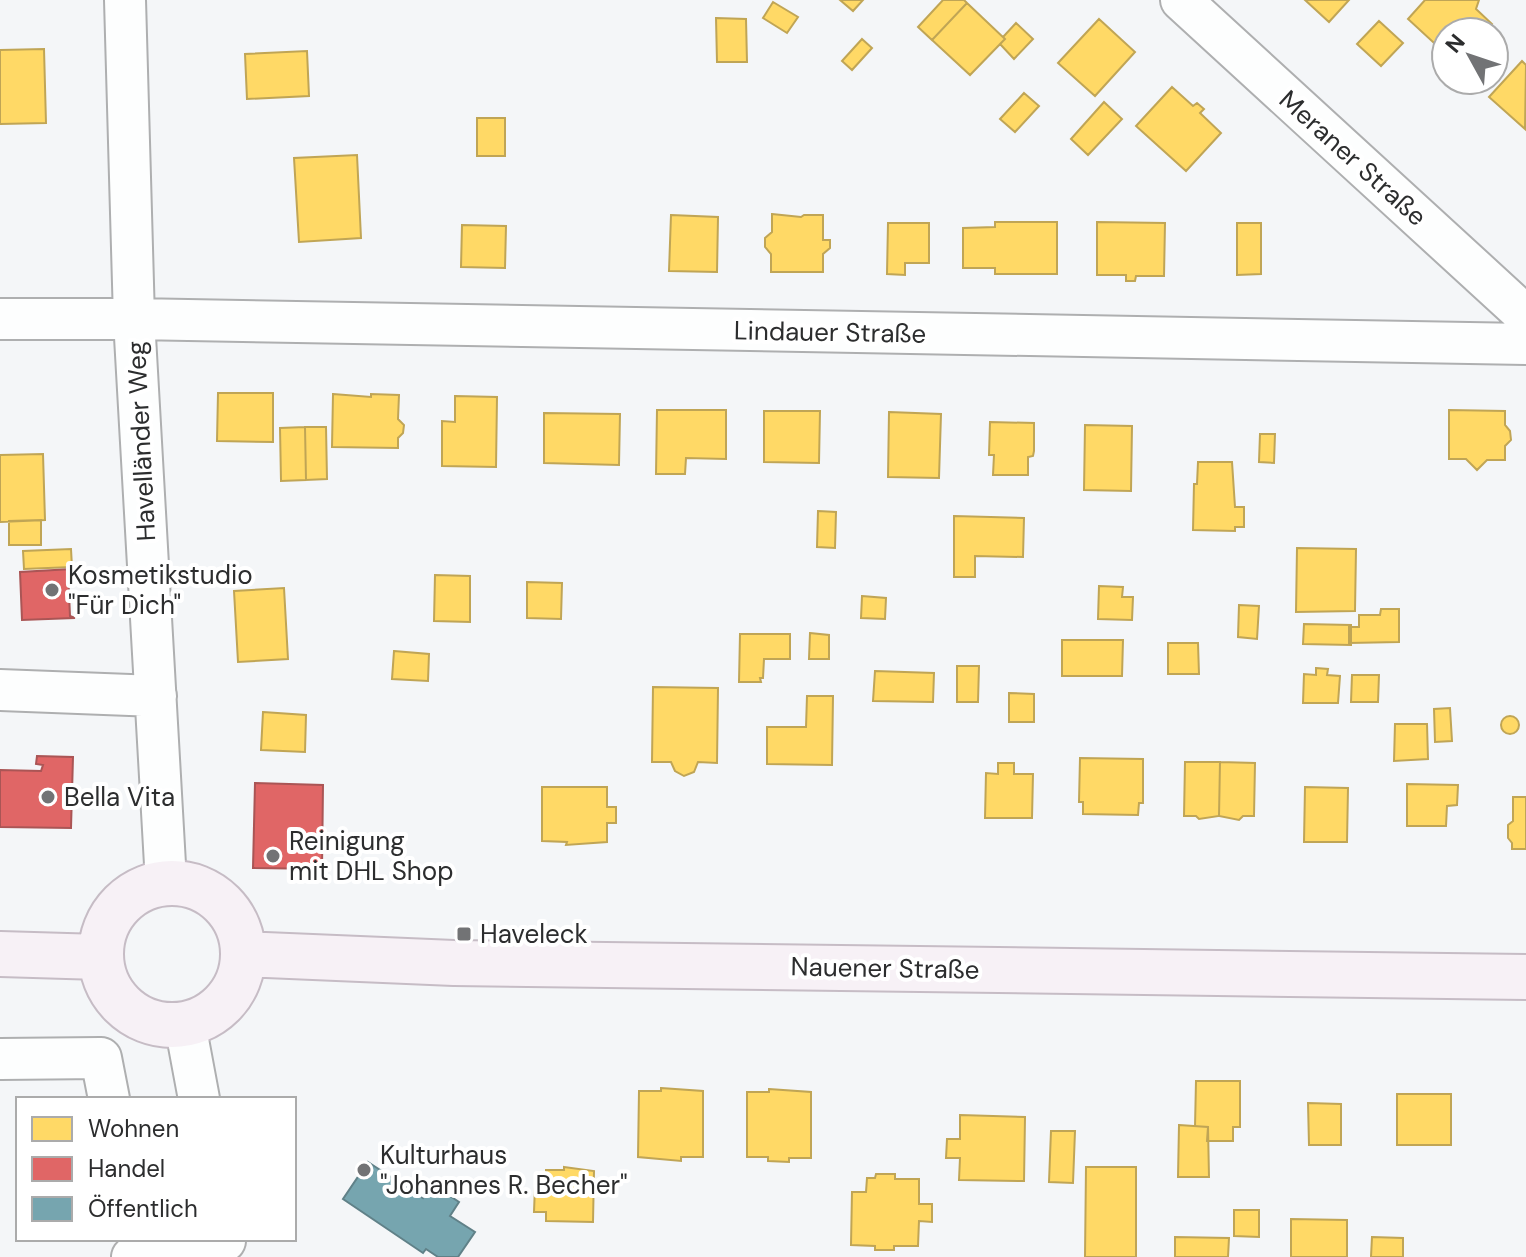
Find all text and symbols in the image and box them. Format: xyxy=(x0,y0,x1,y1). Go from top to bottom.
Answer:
north arrow xyxy=(1430,16,1510,96)
text: N xyxy=(1439,28,1471,59)
street label: Meraner Straße xyxy=(1272,83,1434,233)
street label: Lindauer Straße xyxy=(734,313,926,351)
street label: Havelländer Weg xyxy=(119,340,163,542)
place label: Kosmetikstudio "Für Dich" xyxy=(68,558,253,622)
marker: Kosmetikstudio "Für Dich" xyxy=(43,581,61,599)
place label: Bella Vita xyxy=(64,780,175,814)
marker: Bella Vita xyxy=(39,788,57,806)
place label: Reinigung mit DHL Shop xyxy=(289,824,453,888)
marker: Reinigung mit DHL Shop xyxy=(264,847,282,865)
place label: Haveleck xyxy=(480,917,588,951)
marker: Haveleck xyxy=(455,925,473,943)
street label: Nauener Straße xyxy=(790,949,980,987)
legend xyxy=(16,1097,296,1241)
text: Wohnen xyxy=(88,1113,179,1144)
place label: Kulturhaus "Johannes R. Becher" xyxy=(380,1138,628,1202)
text: Handel xyxy=(88,1153,165,1184)
marker: Kulturhaus "Johannes R. Becher" xyxy=(355,1161,373,1179)
text: Öffentlich xyxy=(88,1193,198,1224)

